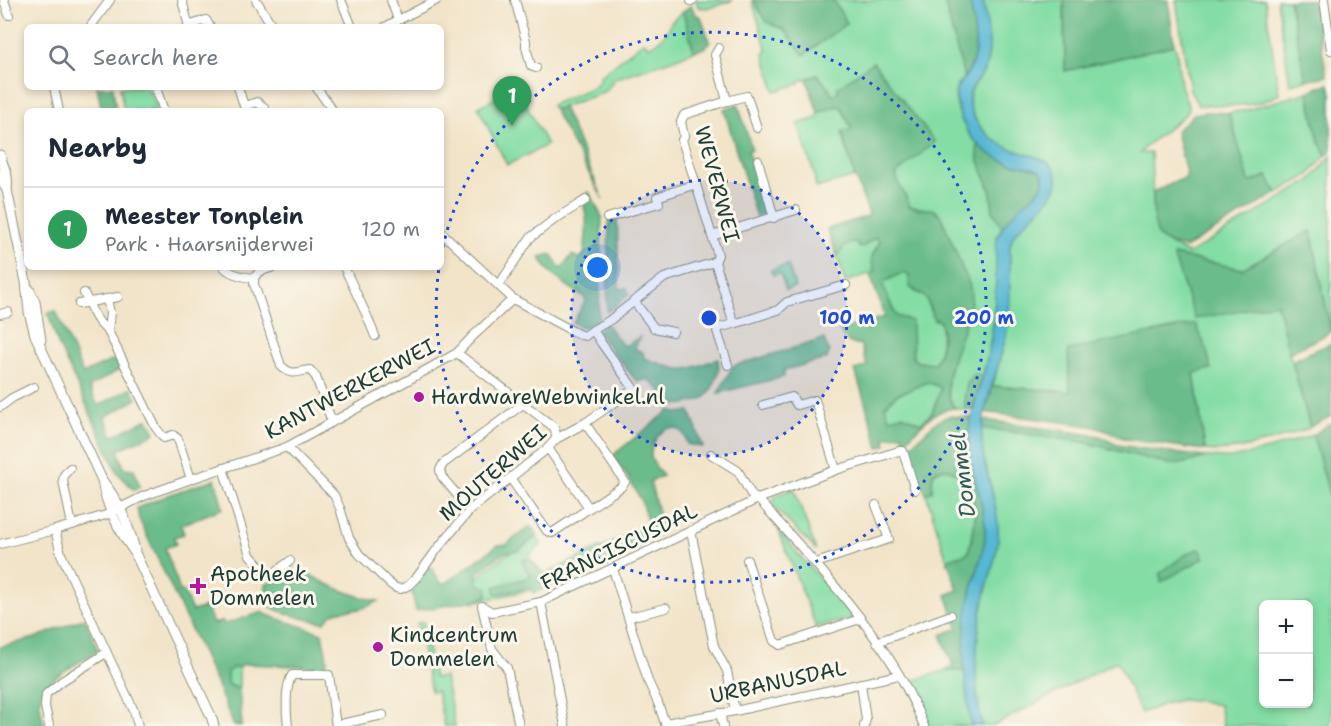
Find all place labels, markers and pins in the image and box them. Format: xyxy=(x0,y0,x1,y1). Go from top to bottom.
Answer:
pin: 1 xyxy=(492,76,532,126)
centre of rings xyxy=(699,308,719,328)
place label: HardwareWebwinkel.nl xyxy=(431,383,665,411)
marker: HardwareWebwinkel.nl xyxy=(412,390,426,404)
place label: Apotheek Dommelen xyxy=(210,560,315,612)
marker: Apotheek Dommelen xyxy=(191,579,205,593)
place label: Kindcentrum Dommelen xyxy=(390,621,518,673)
marker: Kindcentrum Dommelen xyxy=(371,640,385,654)

